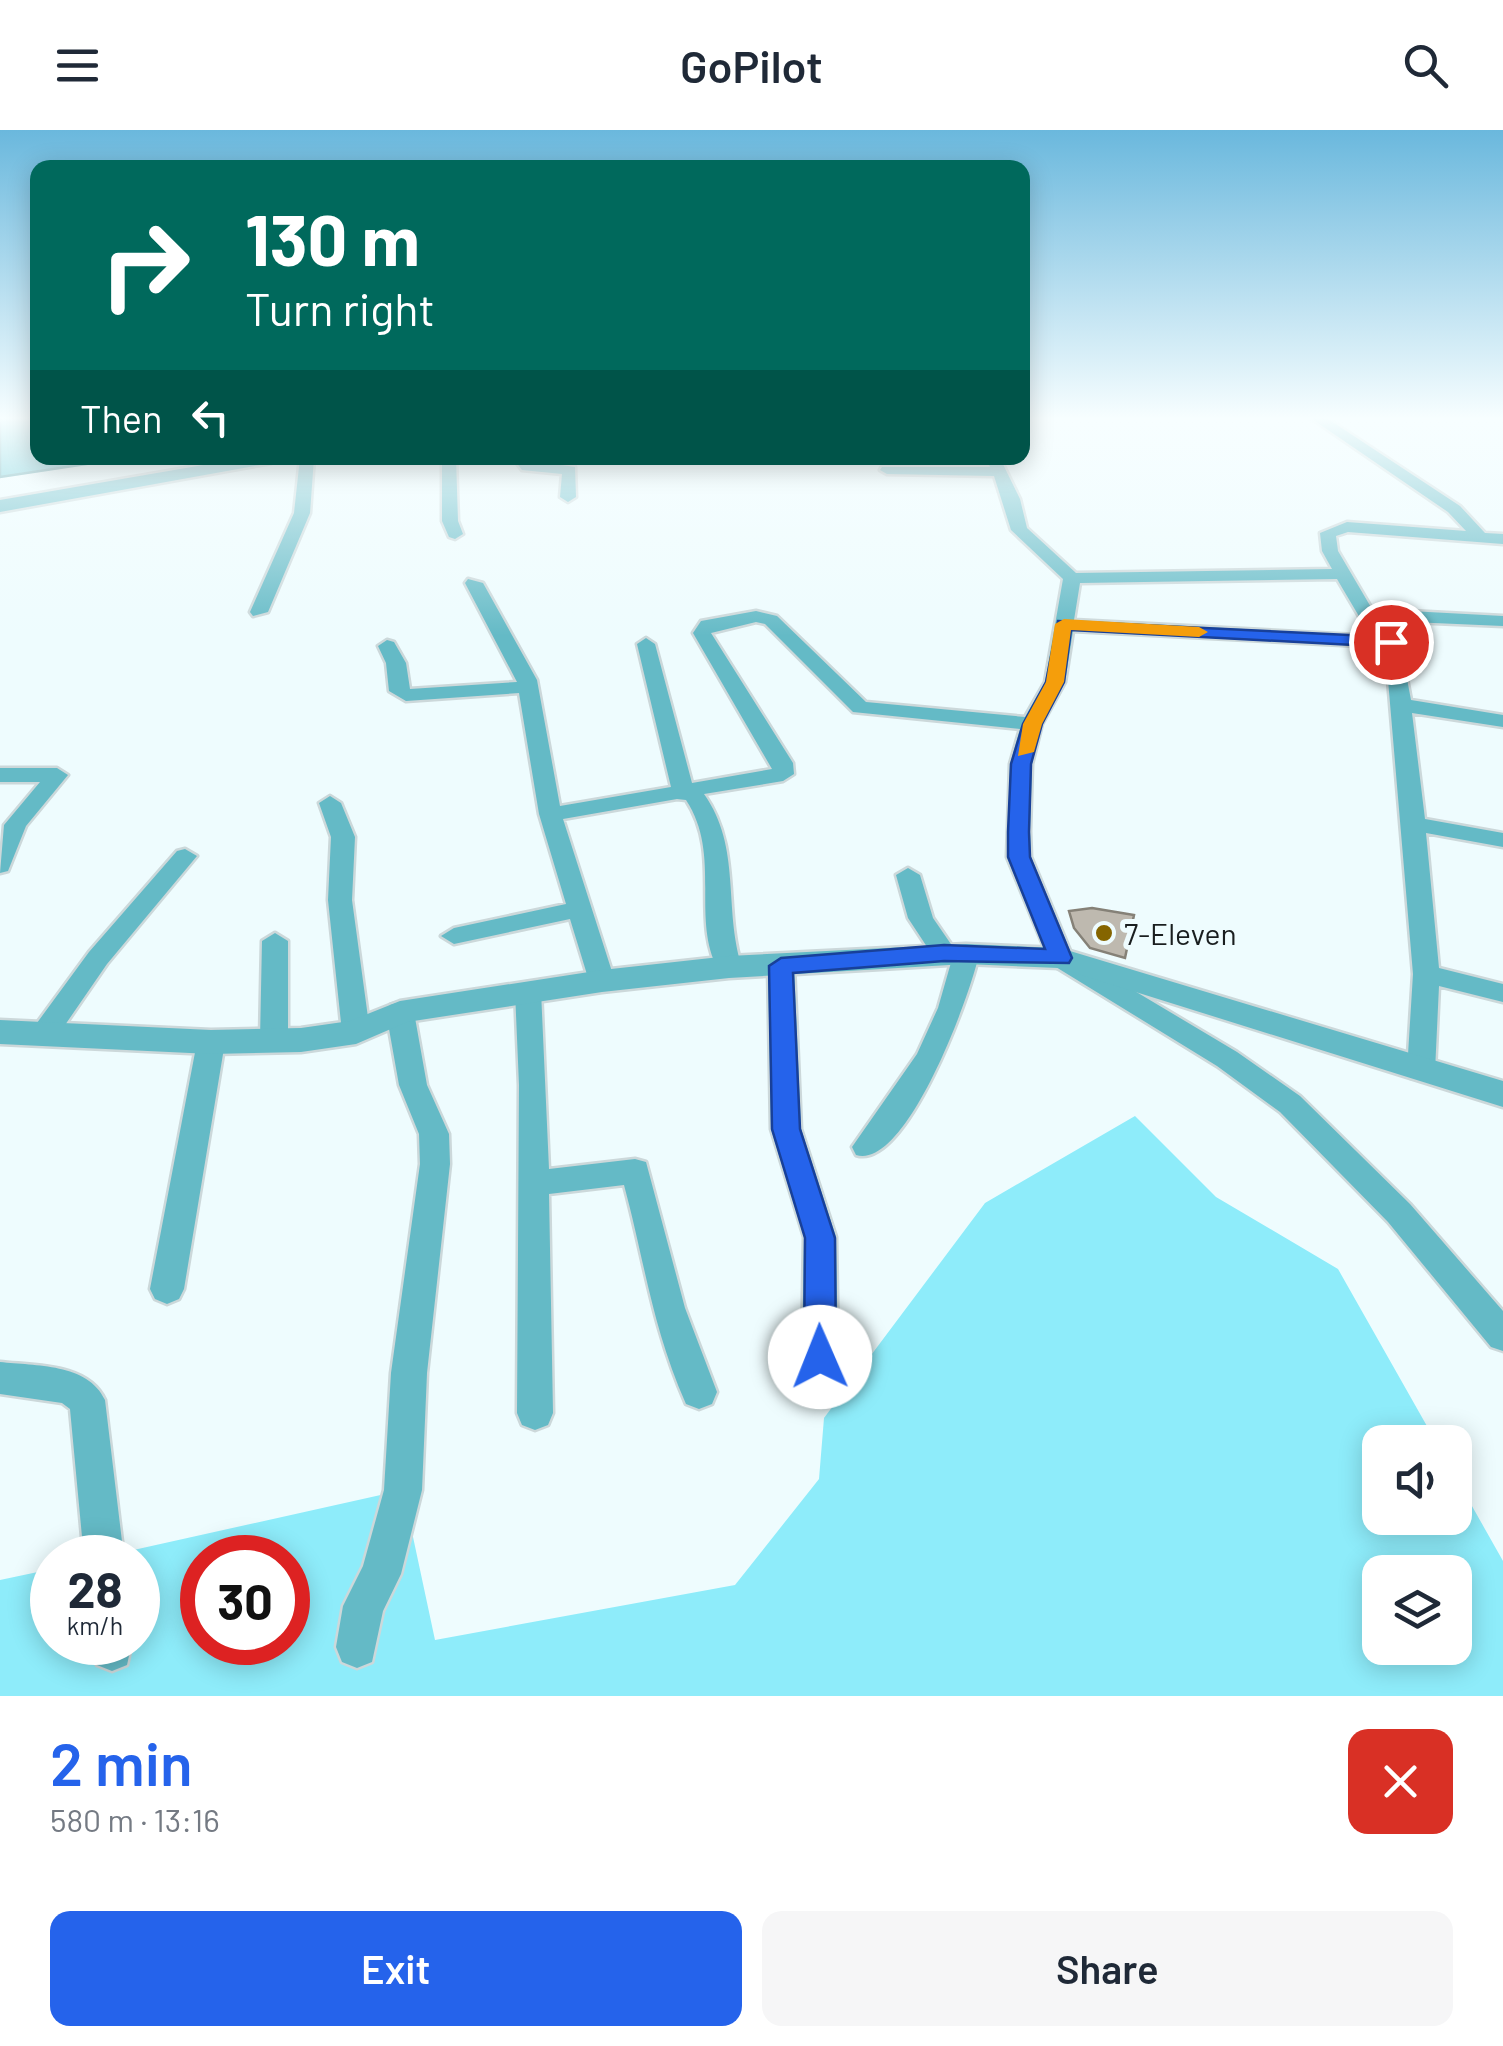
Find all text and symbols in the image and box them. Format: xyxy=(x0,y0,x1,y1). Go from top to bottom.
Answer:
icon: menu xyxy=(50,38,105,93)
text: GoPilot xyxy=(680,38,823,92)
icon: search xyxy=(1398,38,1453,93)
text: 130 m xyxy=(245,196,420,280)
icon: right xyxy=(80,200,210,330)
text: Turn right xyxy=(245,281,435,335)
icon: left xyxy=(183,390,238,445)
text: Then xyxy=(80,395,163,441)
pin xyxy=(1349,600,1434,685)
icon: arrive xyxy=(1364,615,1419,670)
place label: 7-Eleven xyxy=(1124,915,1237,951)
marker: 7-Eleven xyxy=(1093,922,1115,944)
position arrow xyxy=(768,1305,872,1409)
map controls xyxy=(1362,1425,1472,1665)
button: sound xyxy=(1362,1425,1472,1535)
speed limit sign: 30 xyxy=(180,1535,310,1665)
button: layers xyxy=(1362,1555,1472,1665)
text: 28 xyxy=(67,1558,123,1618)
text: km/h xyxy=(67,1610,123,1640)
text: 2 min xyxy=(50,1726,193,1798)
button: close xyxy=(1348,1729,1453,1834)
text: 580 m · 13:16 xyxy=(50,1800,220,1838)
button: Exit xyxy=(50,1911,742,2026)
button: Share xyxy=(762,1911,1453,2026)

